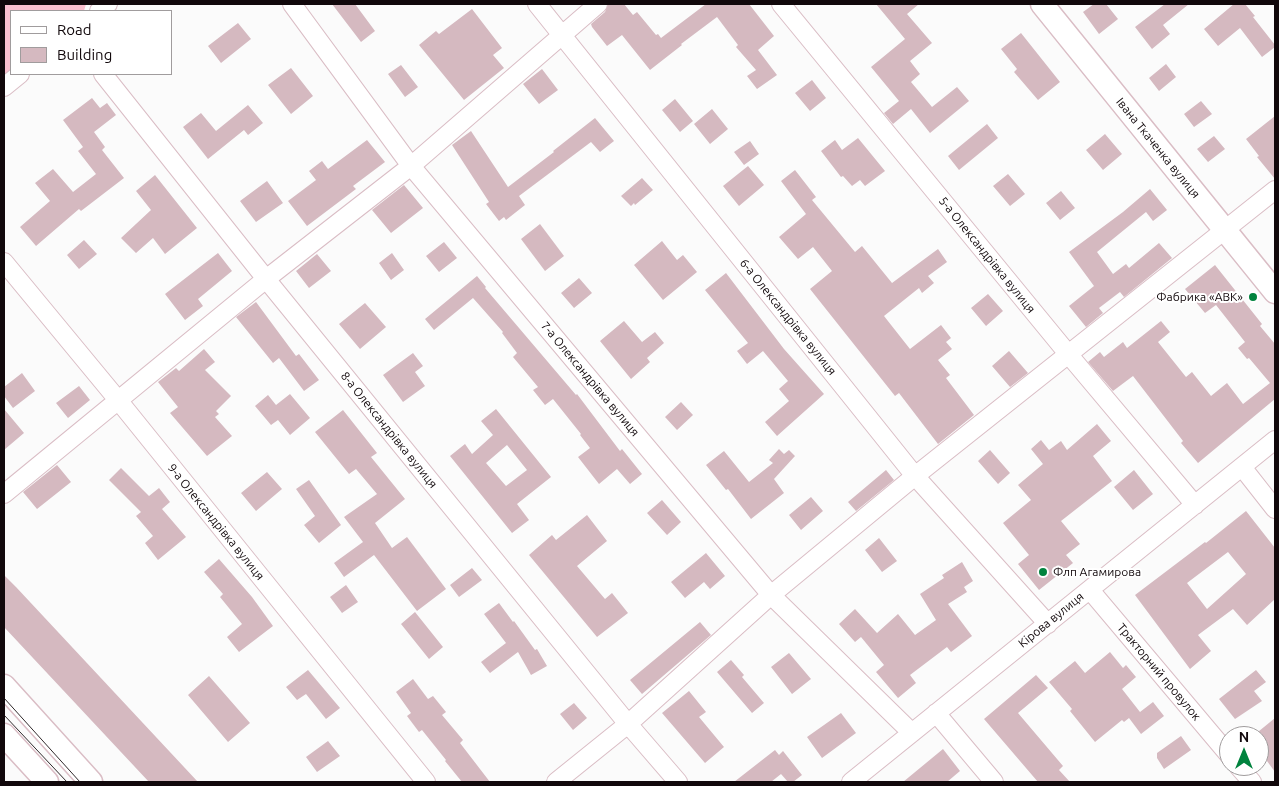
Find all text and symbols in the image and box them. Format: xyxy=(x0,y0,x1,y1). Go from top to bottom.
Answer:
legend xyxy=(10,10,172,75)
text: Road xyxy=(57,21,92,38)
text: Building xyxy=(57,46,112,63)
street label: Івана Ткаченка вулиця xyxy=(1113,95,1203,201)
street label: 5-а Олександрівка вулиця xyxy=(936,194,1038,316)
street label: 6-а Олександрівка вулиця xyxy=(737,256,839,378)
place label: Фабрика «АВК» xyxy=(1156,290,1243,304)
marker: Фабрика «АВК» xyxy=(1247,291,1259,303)
street label: 7-а Олександрівка вулиця xyxy=(538,319,642,439)
street label: 8-а Олександрівка вулиця xyxy=(338,369,440,491)
street label: 9-а Олександрівка вулиця xyxy=(165,461,267,583)
place label: Флп Агамирова xyxy=(1053,565,1141,579)
marker: Флп Агамирова xyxy=(1037,566,1049,578)
street label: Кірова вулиця xyxy=(1016,589,1086,651)
street label: Тракторний провулок xyxy=(1114,620,1204,724)
north arrow xyxy=(1219,726,1269,776)
text: N xyxy=(1239,729,1249,745)

